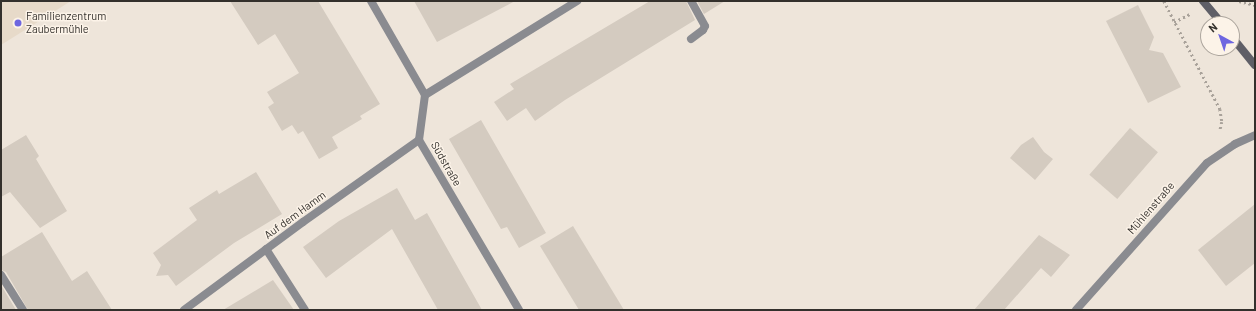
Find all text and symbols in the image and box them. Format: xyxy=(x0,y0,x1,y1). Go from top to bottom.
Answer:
place label: Familienzentrum Zaubermühle xyxy=(26,10,106,36)
north arrow xyxy=(1200,16,1240,56)
marker: Familienzentrum Zaubermühle xyxy=(13,18,23,28)
text: N xyxy=(1206,20,1220,35)
street label: Südstraße xyxy=(428,139,464,189)
street label: Mühlenstraße xyxy=(1125,179,1177,237)
street label: Auf dem Hamm xyxy=(262,188,328,242)

